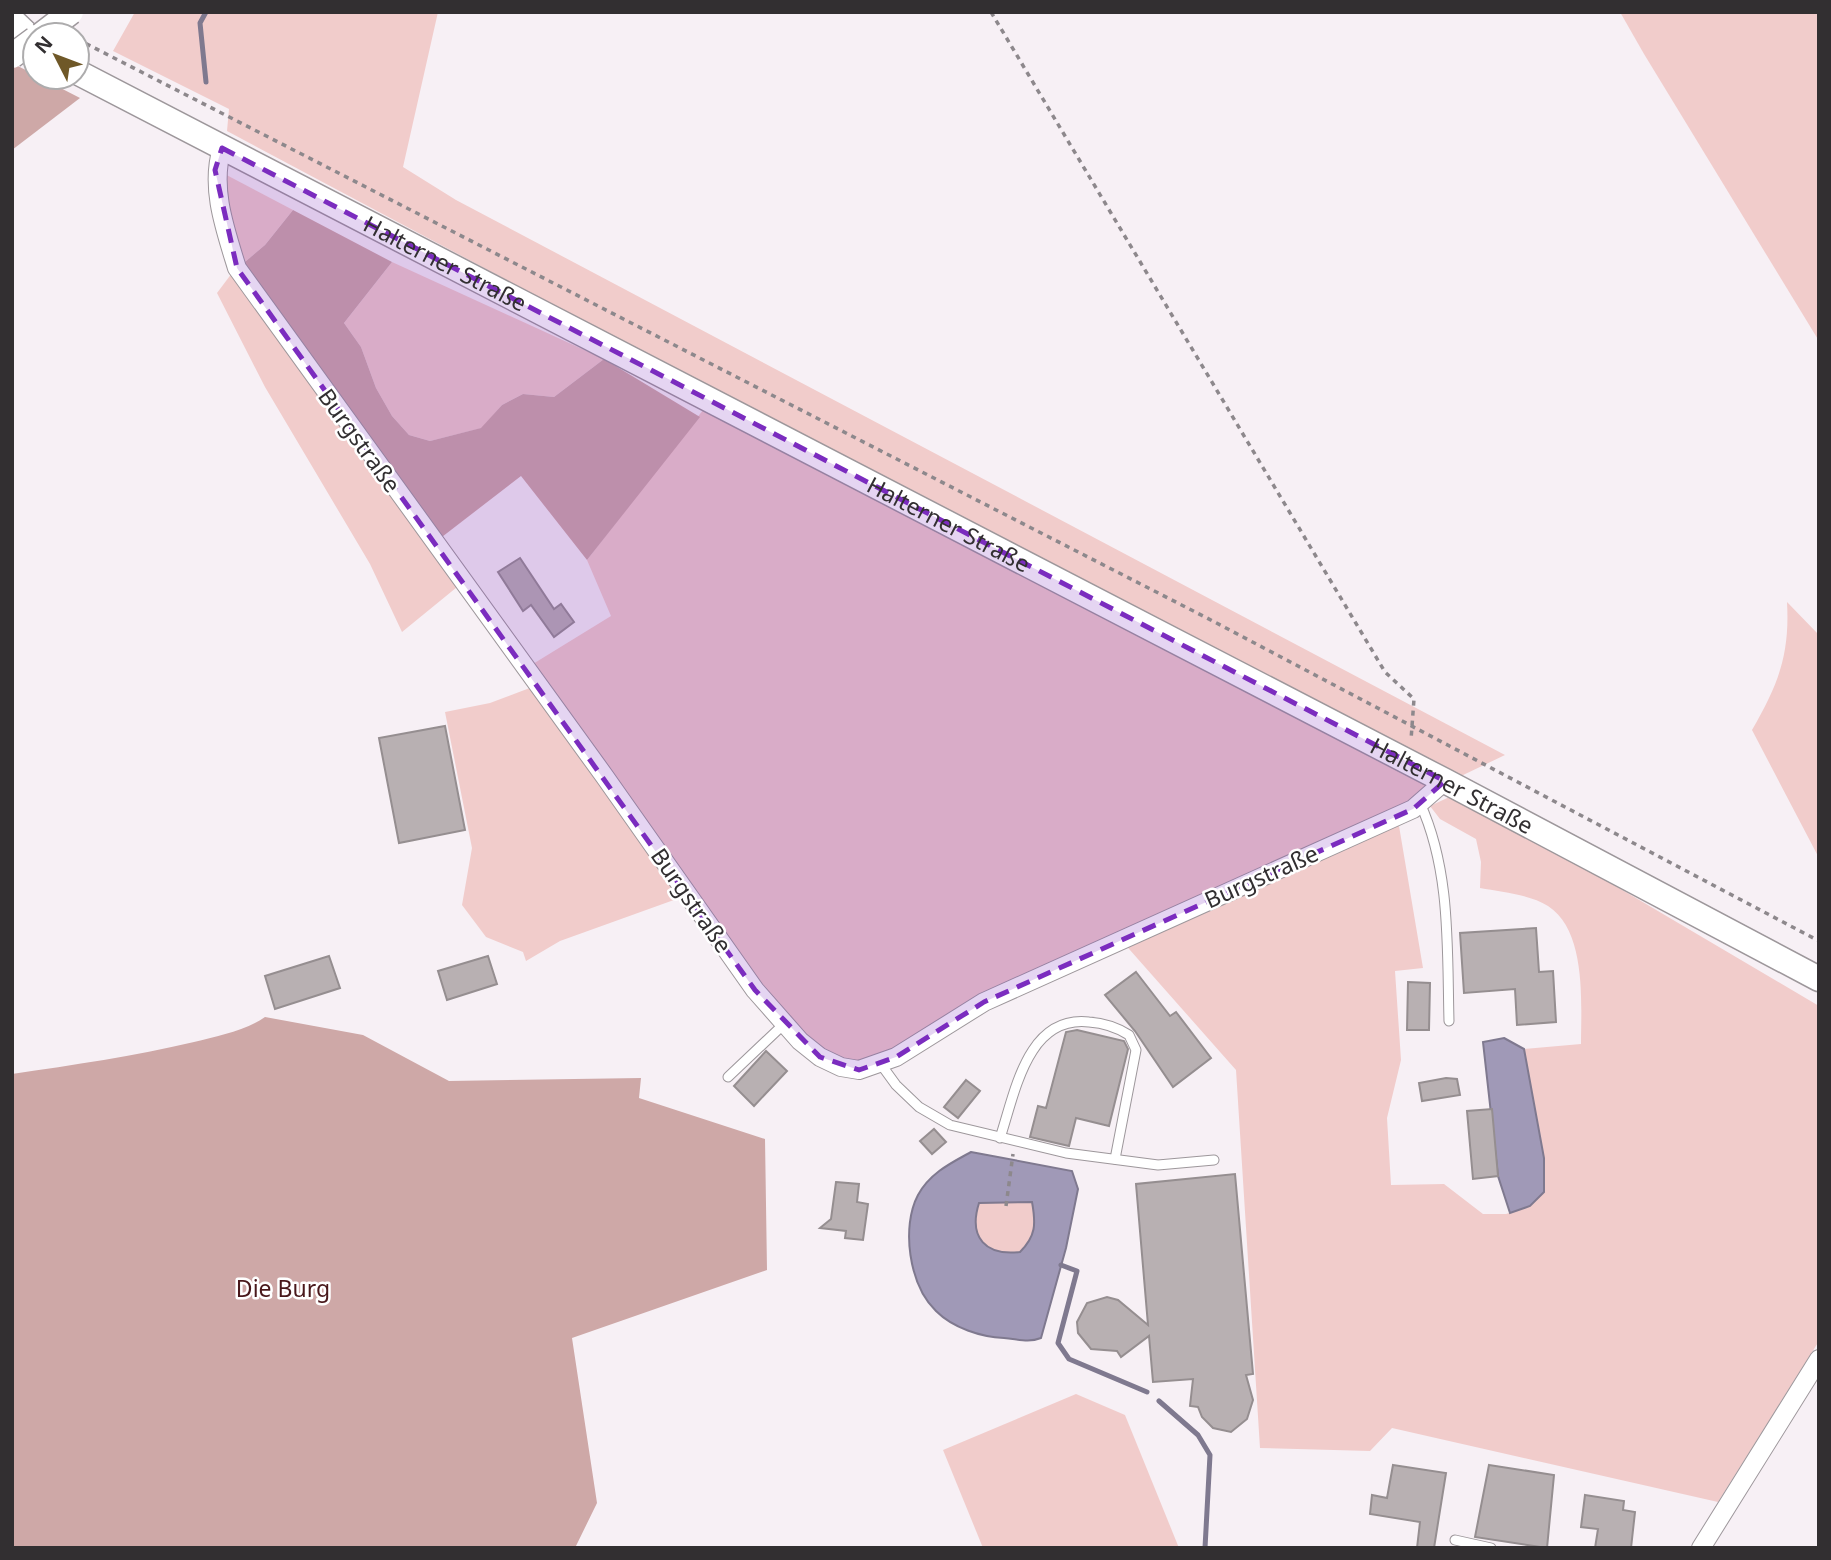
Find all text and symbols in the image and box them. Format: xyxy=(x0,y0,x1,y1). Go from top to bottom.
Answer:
north arrow xyxy=(21,21,91,91)
text: N xyxy=(29,30,58,59)
street label: Halterner Straße xyxy=(358,207,533,319)
street label: Burgstraße xyxy=(311,382,409,498)
street label: Halterner Straße xyxy=(862,468,1036,579)
street label: Halterner Straße xyxy=(1365,729,1539,841)
street label: Burgstraße xyxy=(1199,837,1323,915)
street label: Burgstraße xyxy=(644,841,740,959)
park label: Die Burg xyxy=(236,1272,330,1304)

